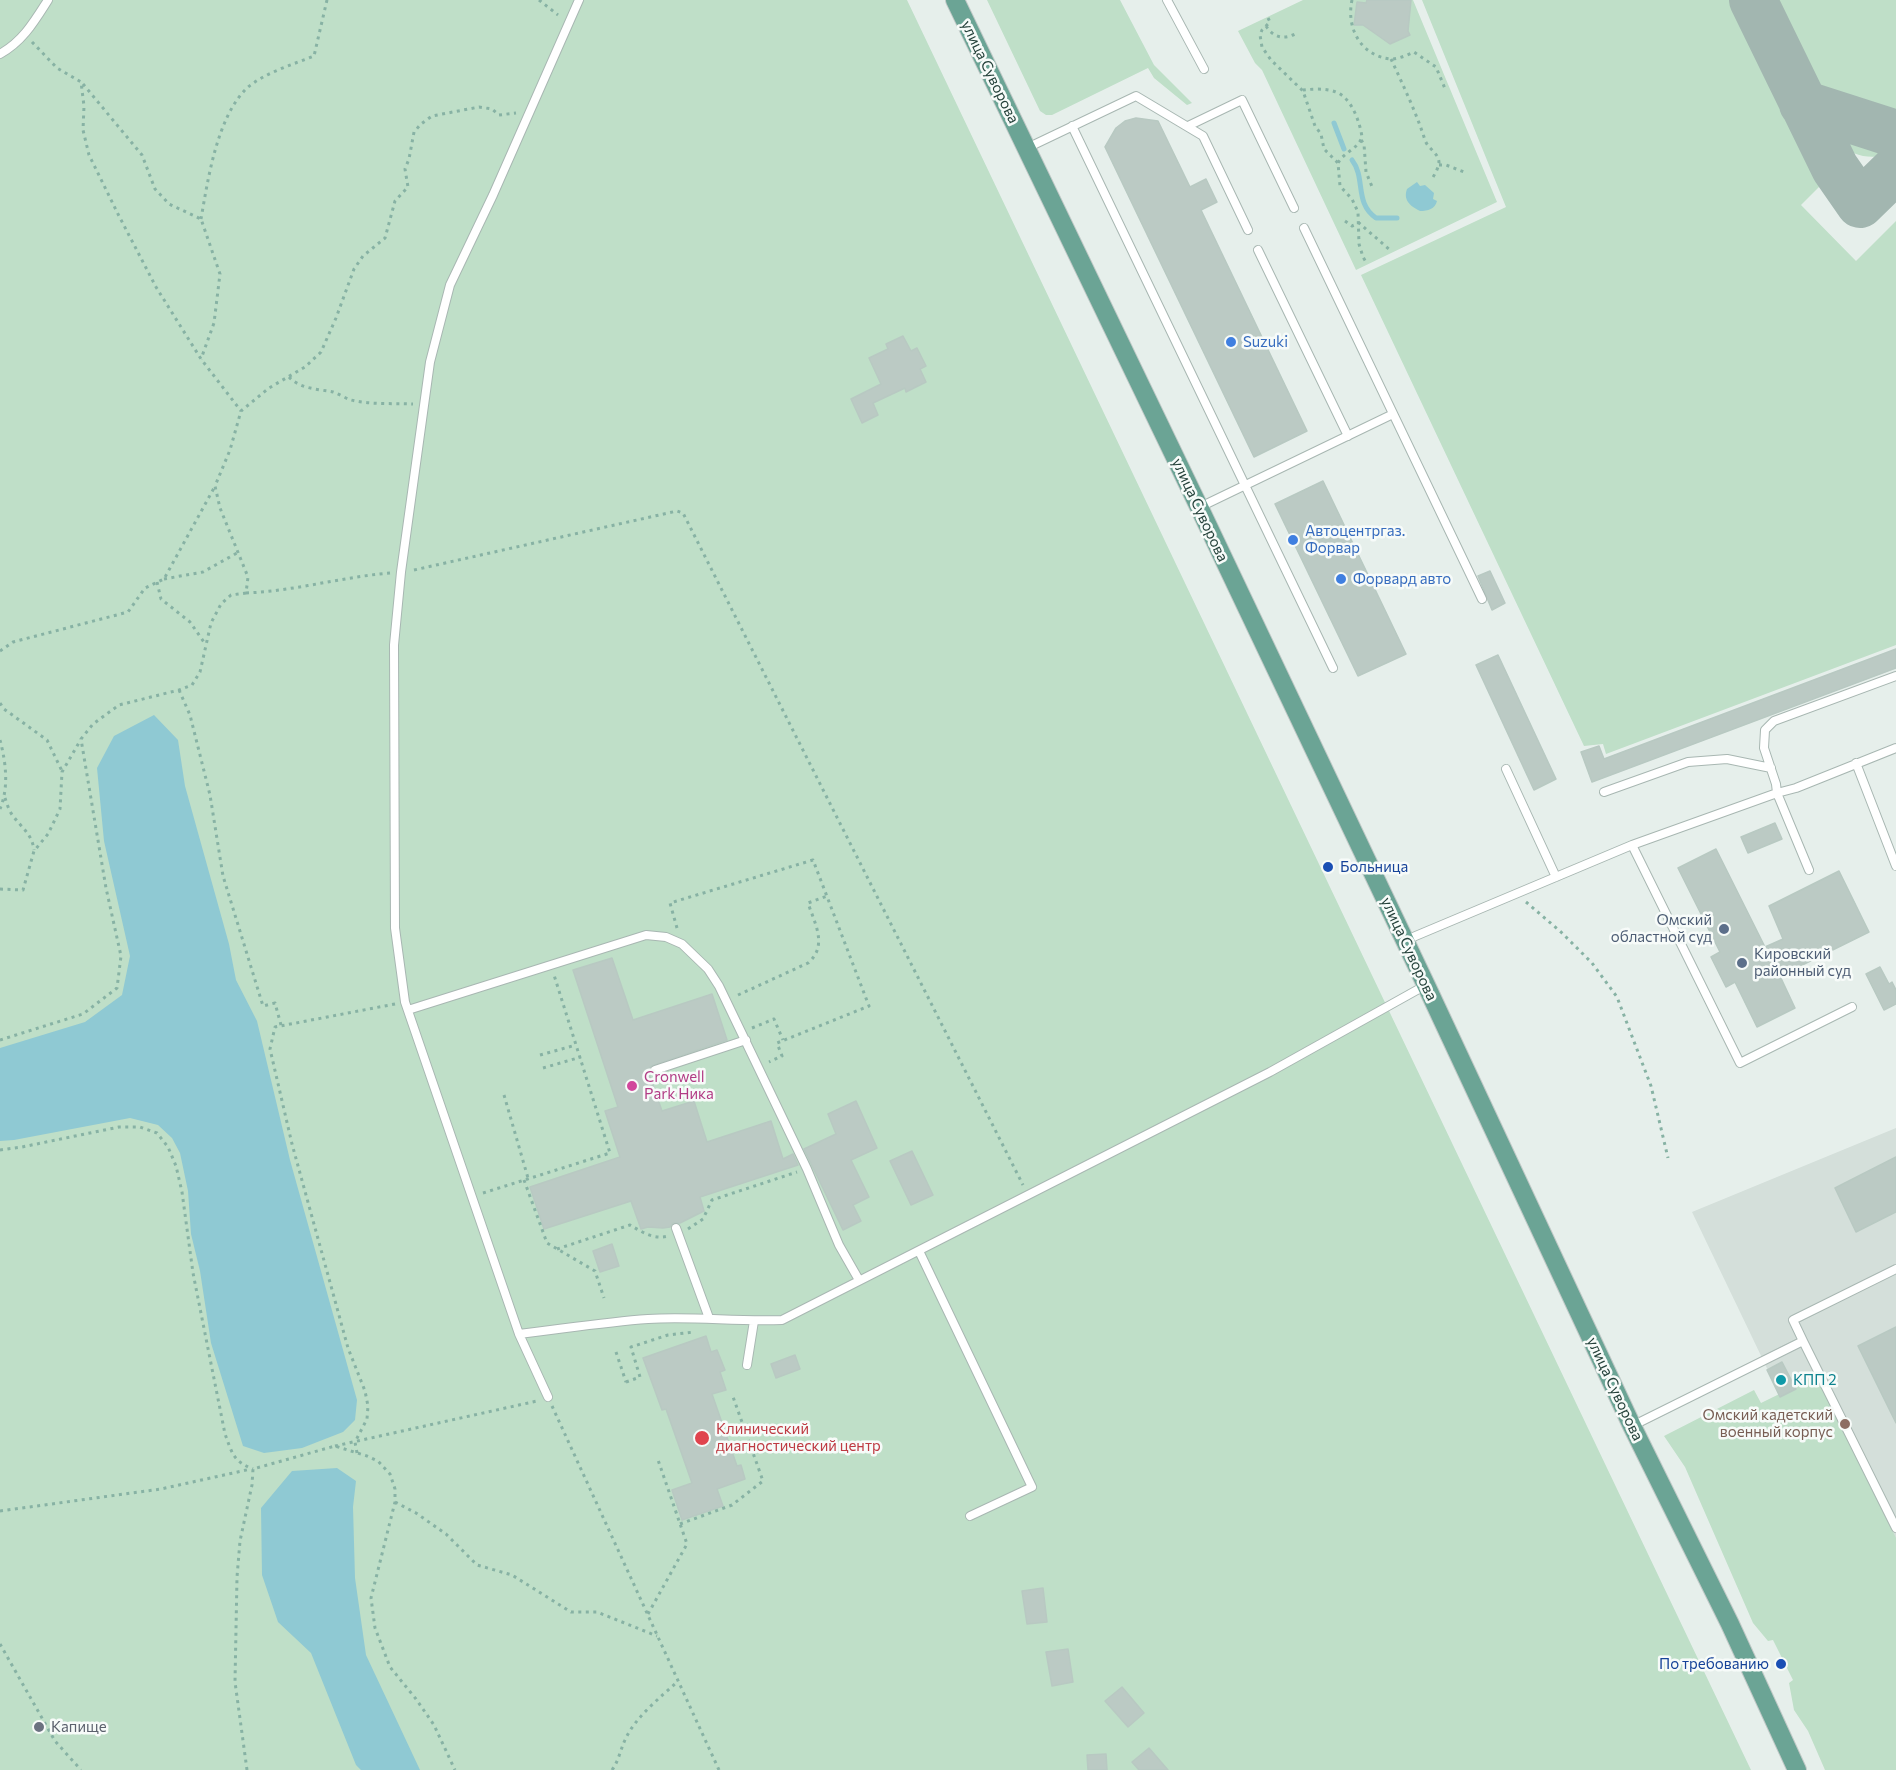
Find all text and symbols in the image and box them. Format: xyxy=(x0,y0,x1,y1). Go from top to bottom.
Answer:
street label: улица Суворова xyxy=(957,18,1023,126)
place label: Suzuki xyxy=(1243,333,1288,351)
marker: Suzuki xyxy=(1224,335,1238,349)
street label: улица Суворова xyxy=(1168,455,1232,565)
place label: Автоцентргаз. Форвар xyxy=(1305,522,1405,557)
marker: Автоцентргаз. Форвар xyxy=(1286,533,1300,547)
place label: Форвард авто xyxy=(1353,570,1451,588)
marker: Форвард авто xyxy=(1334,572,1348,586)
place label: Больница xyxy=(1340,858,1408,876)
marker: Больница xyxy=(1321,860,1335,874)
street label: улица Суворова xyxy=(1377,894,1441,1004)
place label: Омский областной суд xyxy=(1611,911,1712,946)
marker: Омский областной суд xyxy=(1717,922,1731,936)
place label: Кировский районный суд xyxy=(1754,945,1851,980)
marker: Кировский районный суд xyxy=(1735,956,1749,970)
place label: Cronwell Park Ника xyxy=(644,1068,714,1103)
marker: Cronwell Park Ника xyxy=(625,1079,639,1093)
street label: улица Суворова xyxy=(1583,1334,1647,1444)
place label: КПП 2 xyxy=(1793,1371,1837,1389)
marker: КПП 2 xyxy=(1774,1373,1788,1387)
place label: Омский кадетский военный корпус xyxy=(1702,1406,1833,1441)
marker: Омский кадетский военный корпус xyxy=(1838,1417,1852,1431)
place label: Клинический диагностический центр xyxy=(716,1420,881,1455)
marker: Клинический диагностический центр xyxy=(693,1429,711,1447)
place label: По требованию xyxy=(1659,1655,1769,1673)
marker: По требованию xyxy=(1774,1657,1788,1671)
place label: Капище xyxy=(51,1718,107,1736)
marker: Капище xyxy=(32,1720,46,1734)

